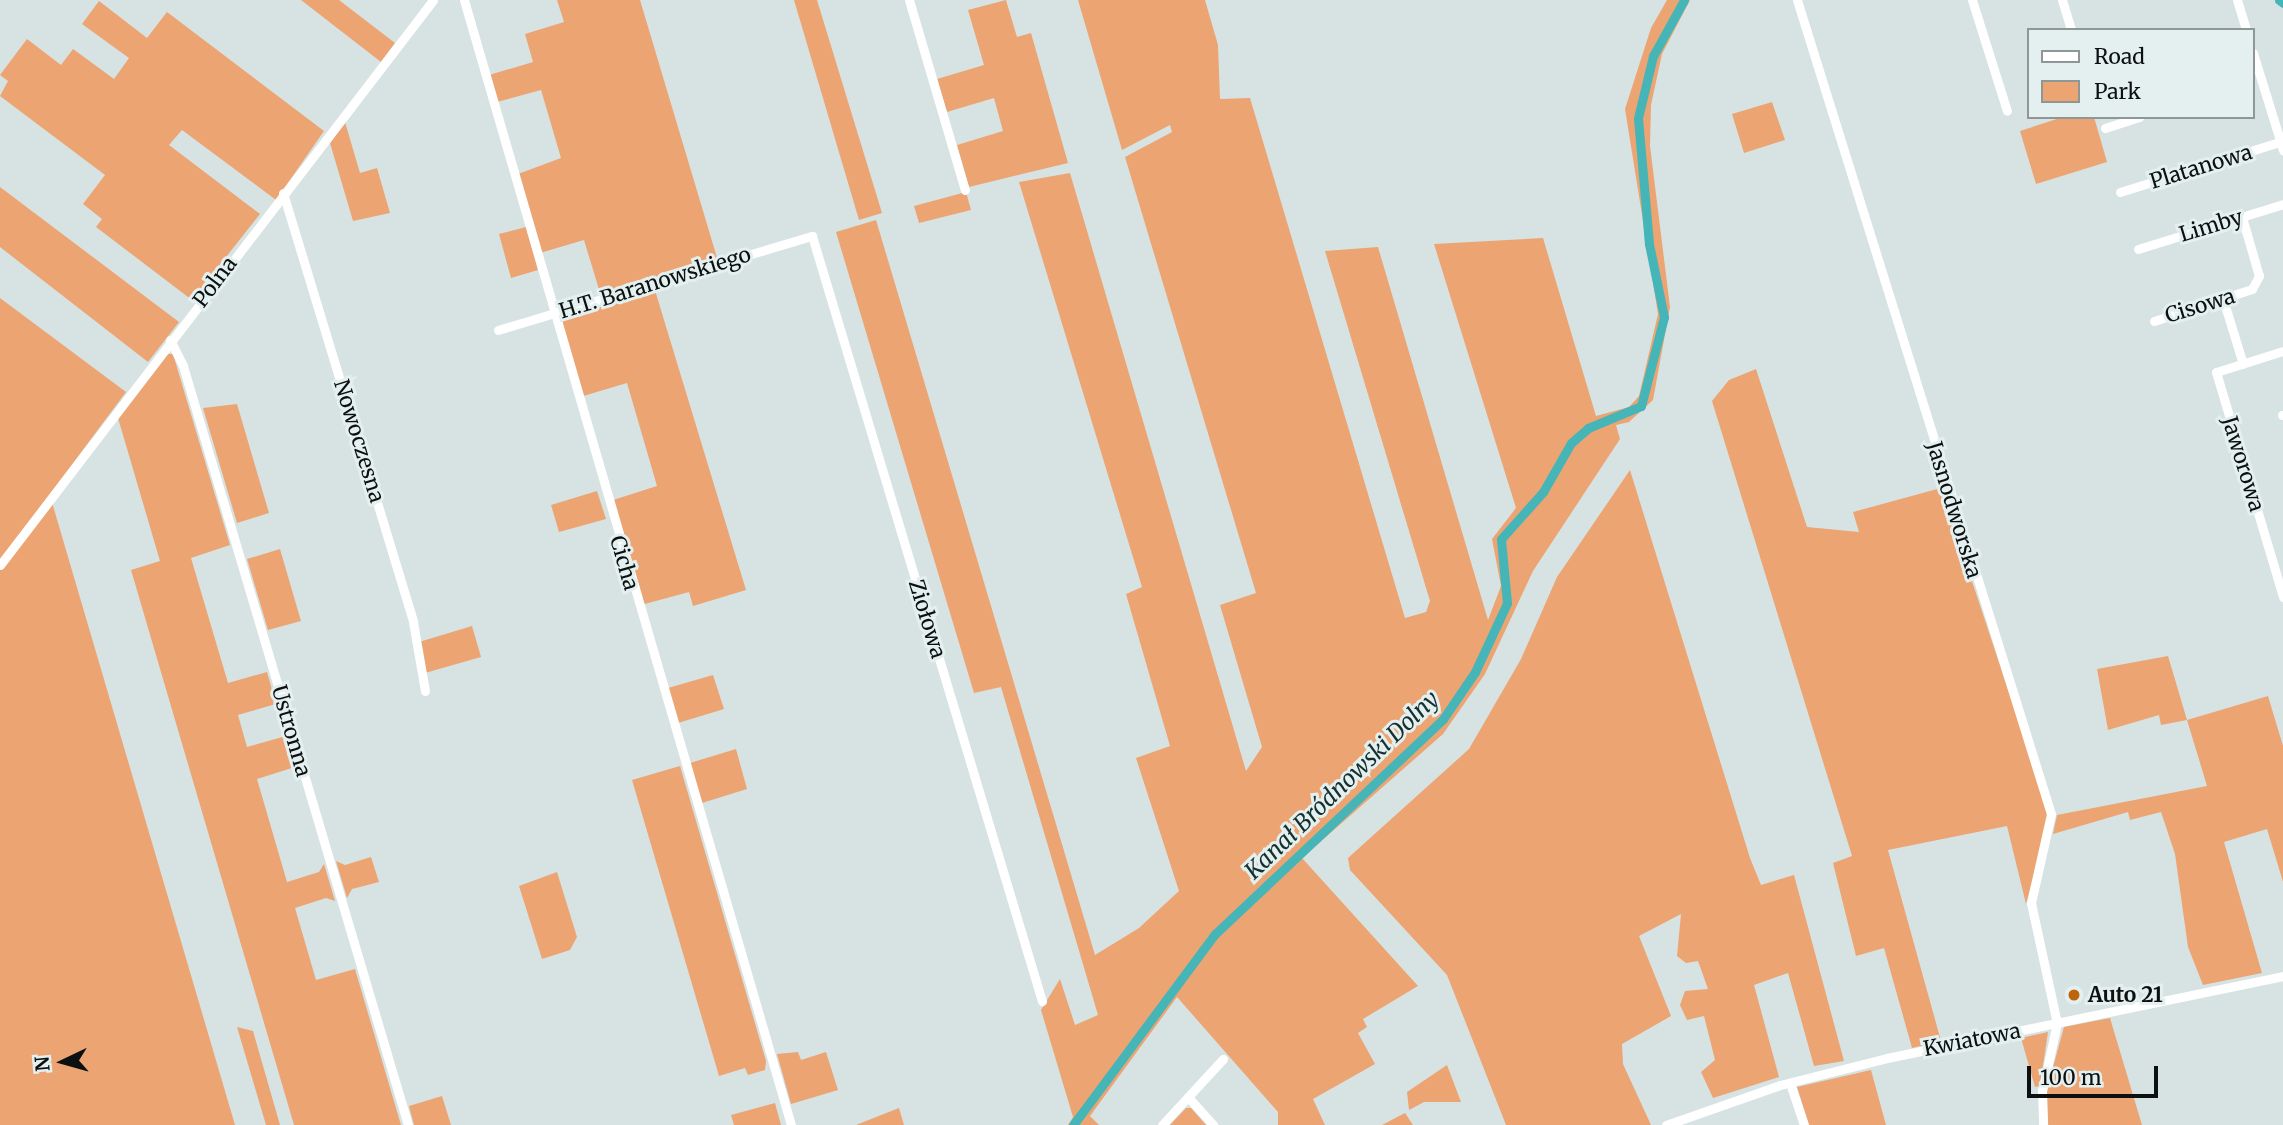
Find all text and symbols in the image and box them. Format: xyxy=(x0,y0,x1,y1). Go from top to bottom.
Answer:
legend xyxy=(2028,28,2255,119)
text: Road xyxy=(2094,43,2145,70)
text: Park xyxy=(2094,78,2141,105)
street label: Platanowa xyxy=(2147,140,2255,194)
street label: Limby xyxy=(2176,204,2246,248)
street label: H.T. Baranowskiego xyxy=(556,242,754,324)
street label: Polna xyxy=(188,252,242,312)
street label: Cisowa xyxy=(2162,283,2238,329)
street label: Nowoczesna xyxy=(328,376,390,506)
street label: Jaworowa xyxy=(2217,413,2269,515)
street label: Jasnodworska xyxy=(1921,439,1987,581)
street label: Cicha xyxy=(604,533,644,593)
street label: Ziołowa xyxy=(903,577,951,661)
street label: Ustronna xyxy=(266,682,316,780)
water label: Kanał Bródnowski Dolny xyxy=(1239,685,1445,885)
place label: Auto 21 xyxy=(2088,982,2163,1008)
marker: Auto 21 xyxy=(2066,987,2082,1003)
street label: Kwiatowa xyxy=(1921,1018,2023,1062)
north arrow xyxy=(28,1027,98,1097)
scale bar xyxy=(2031,1052,2162,1096)
text: N xyxy=(29,1055,55,1072)
text: 100 m xyxy=(2040,1064,2102,1091)

